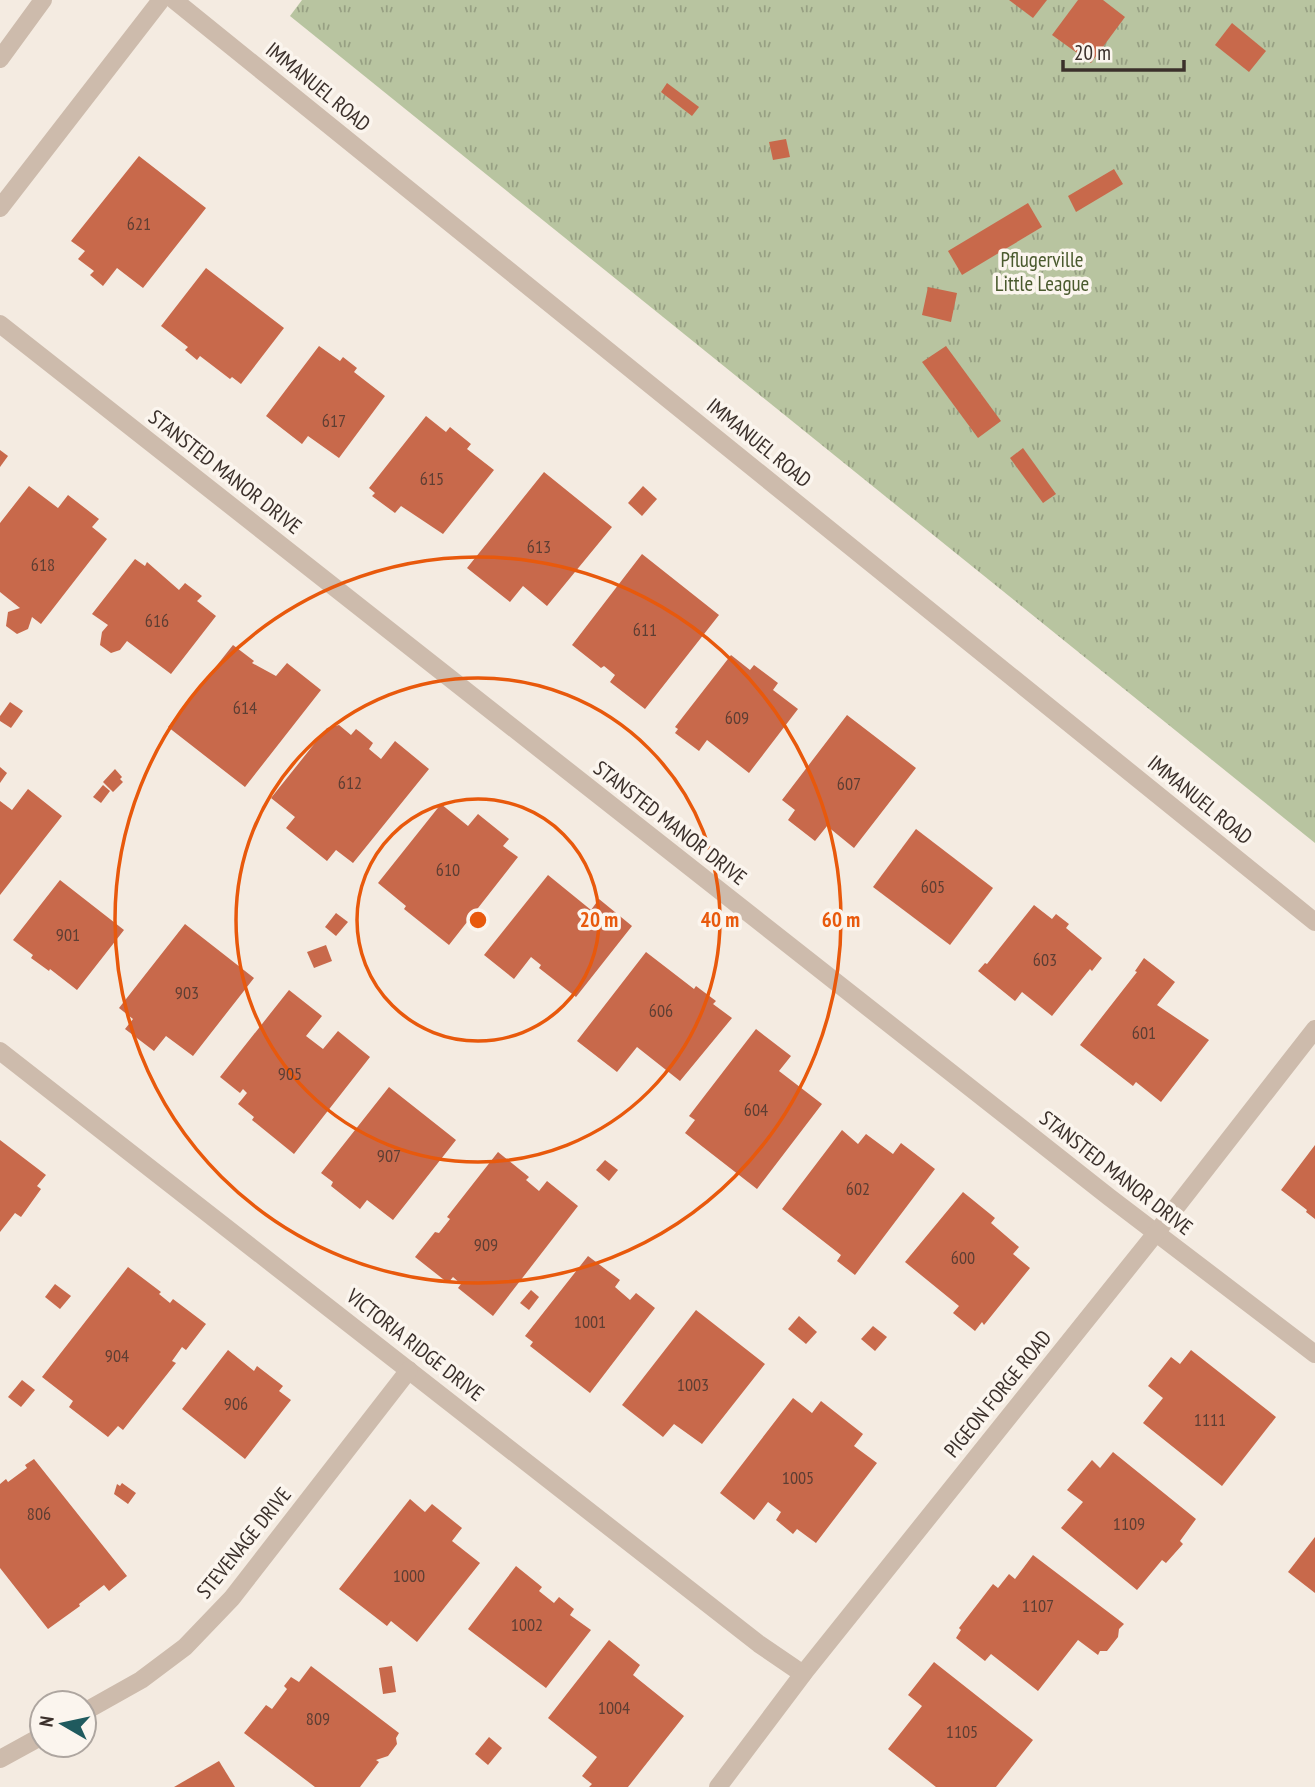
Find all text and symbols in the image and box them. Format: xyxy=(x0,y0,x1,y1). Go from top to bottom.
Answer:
scale bar xyxy=(1063,28,1184,72)
street label: IMMANUEL ROAD xyxy=(261,36,376,137)
text: 20 m xyxy=(1074,39,1111,66)
house number: 621 xyxy=(127,212,151,235)
park label: Pflugerville Little League xyxy=(995,246,1089,297)
street label: IMMANUEL ROAD xyxy=(702,392,817,493)
street label: STANSTED MANOR DRIVE xyxy=(143,403,307,540)
house number: 617 xyxy=(322,409,346,432)
house number: 615 xyxy=(420,467,444,490)
house number: 613 xyxy=(527,535,551,558)
house number: 618 xyxy=(31,553,55,576)
house number: 616 xyxy=(145,609,169,632)
house number: 611 xyxy=(633,618,657,641)
house number: 614 xyxy=(233,696,257,719)
house number: 609 xyxy=(725,706,749,729)
street label: IMMANUEL ROAD xyxy=(1143,749,1258,850)
street label: STANSTED MANOR DRIVE xyxy=(588,754,752,891)
house number: 612 xyxy=(338,771,362,794)
house number: 607 xyxy=(837,772,861,795)
house number: 610 xyxy=(436,858,460,881)
house number: 605 xyxy=(921,875,945,898)
text: 20 m xyxy=(580,906,618,933)
text: 40 m xyxy=(701,906,739,933)
text: 60 m xyxy=(822,906,860,933)
centre of rings xyxy=(466,908,490,932)
house number: 901 xyxy=(56,923,80,946)
house number: 603 xyxy=(1033,948,1057,971)
house number: 903 xyxy=(175,981,199,1004)
house number: 606 xyxy=(649,999,673,1022)
house number: 601 xyxy=(1132,1021,1156,1044)
house number: 905 xyxy=(278,1062,302,1085)
house number: 604 xyxy=(744,1098,768,1121)
street label: STANSTED MANOR DRIVE xyxy=(1034,1104,1198,1241)
house number: 907 xyxy=(377,1144,401,1167)
house number: 602 xyxy=(846,1177,870,1200)
house number: 909 xyxy=(474,1233,498,1256)
house number: 600 xyxy=(951,1246,975,1269)
street label: VICTORIA RIDGE DRIVE xyxy=(340,1282,489,1407)
house number: 1001 xyxy=(574,1310,606,1333)
street label: PIGEON FORGE ROAD xyxy=(938,1325,1057,1463)
house number: 904 xyxy=(105,1344,129,1367)
house number: 1003 xyxy=(677,1373,709,1396)
house number: 906 xyxy=(224,1392,248,1415)
house number: 1111 xyxy=(1194,1408,1226,1431)
house number: 1005 xyxy=(782,1466,814,1489)
street label: STEVENAGE DRIVE xyxy=(191,1482,297,1604)
house number: 806 xyxy=(27,1502,51,1525)
house number: 1109 xyxy=(1113,1512,1145,1535)
house number: 1000 xyxy=(393,1564,425,1587)
house number: 1107 xyxy=(1022,1594,1054,1617)
house number: 1002 xyxy=(511,1613,543,1636)
north arrow xyxy=(28,1689,98,1759)
house number: 1004 xyxy=(598,1696,630,1719)
house number: 809 xyxy=(306,1707,330,1730)
text: N xyxy=(34,1714,59,1728)
house number: 1105 xyxy=(946,1720,978,1743)

